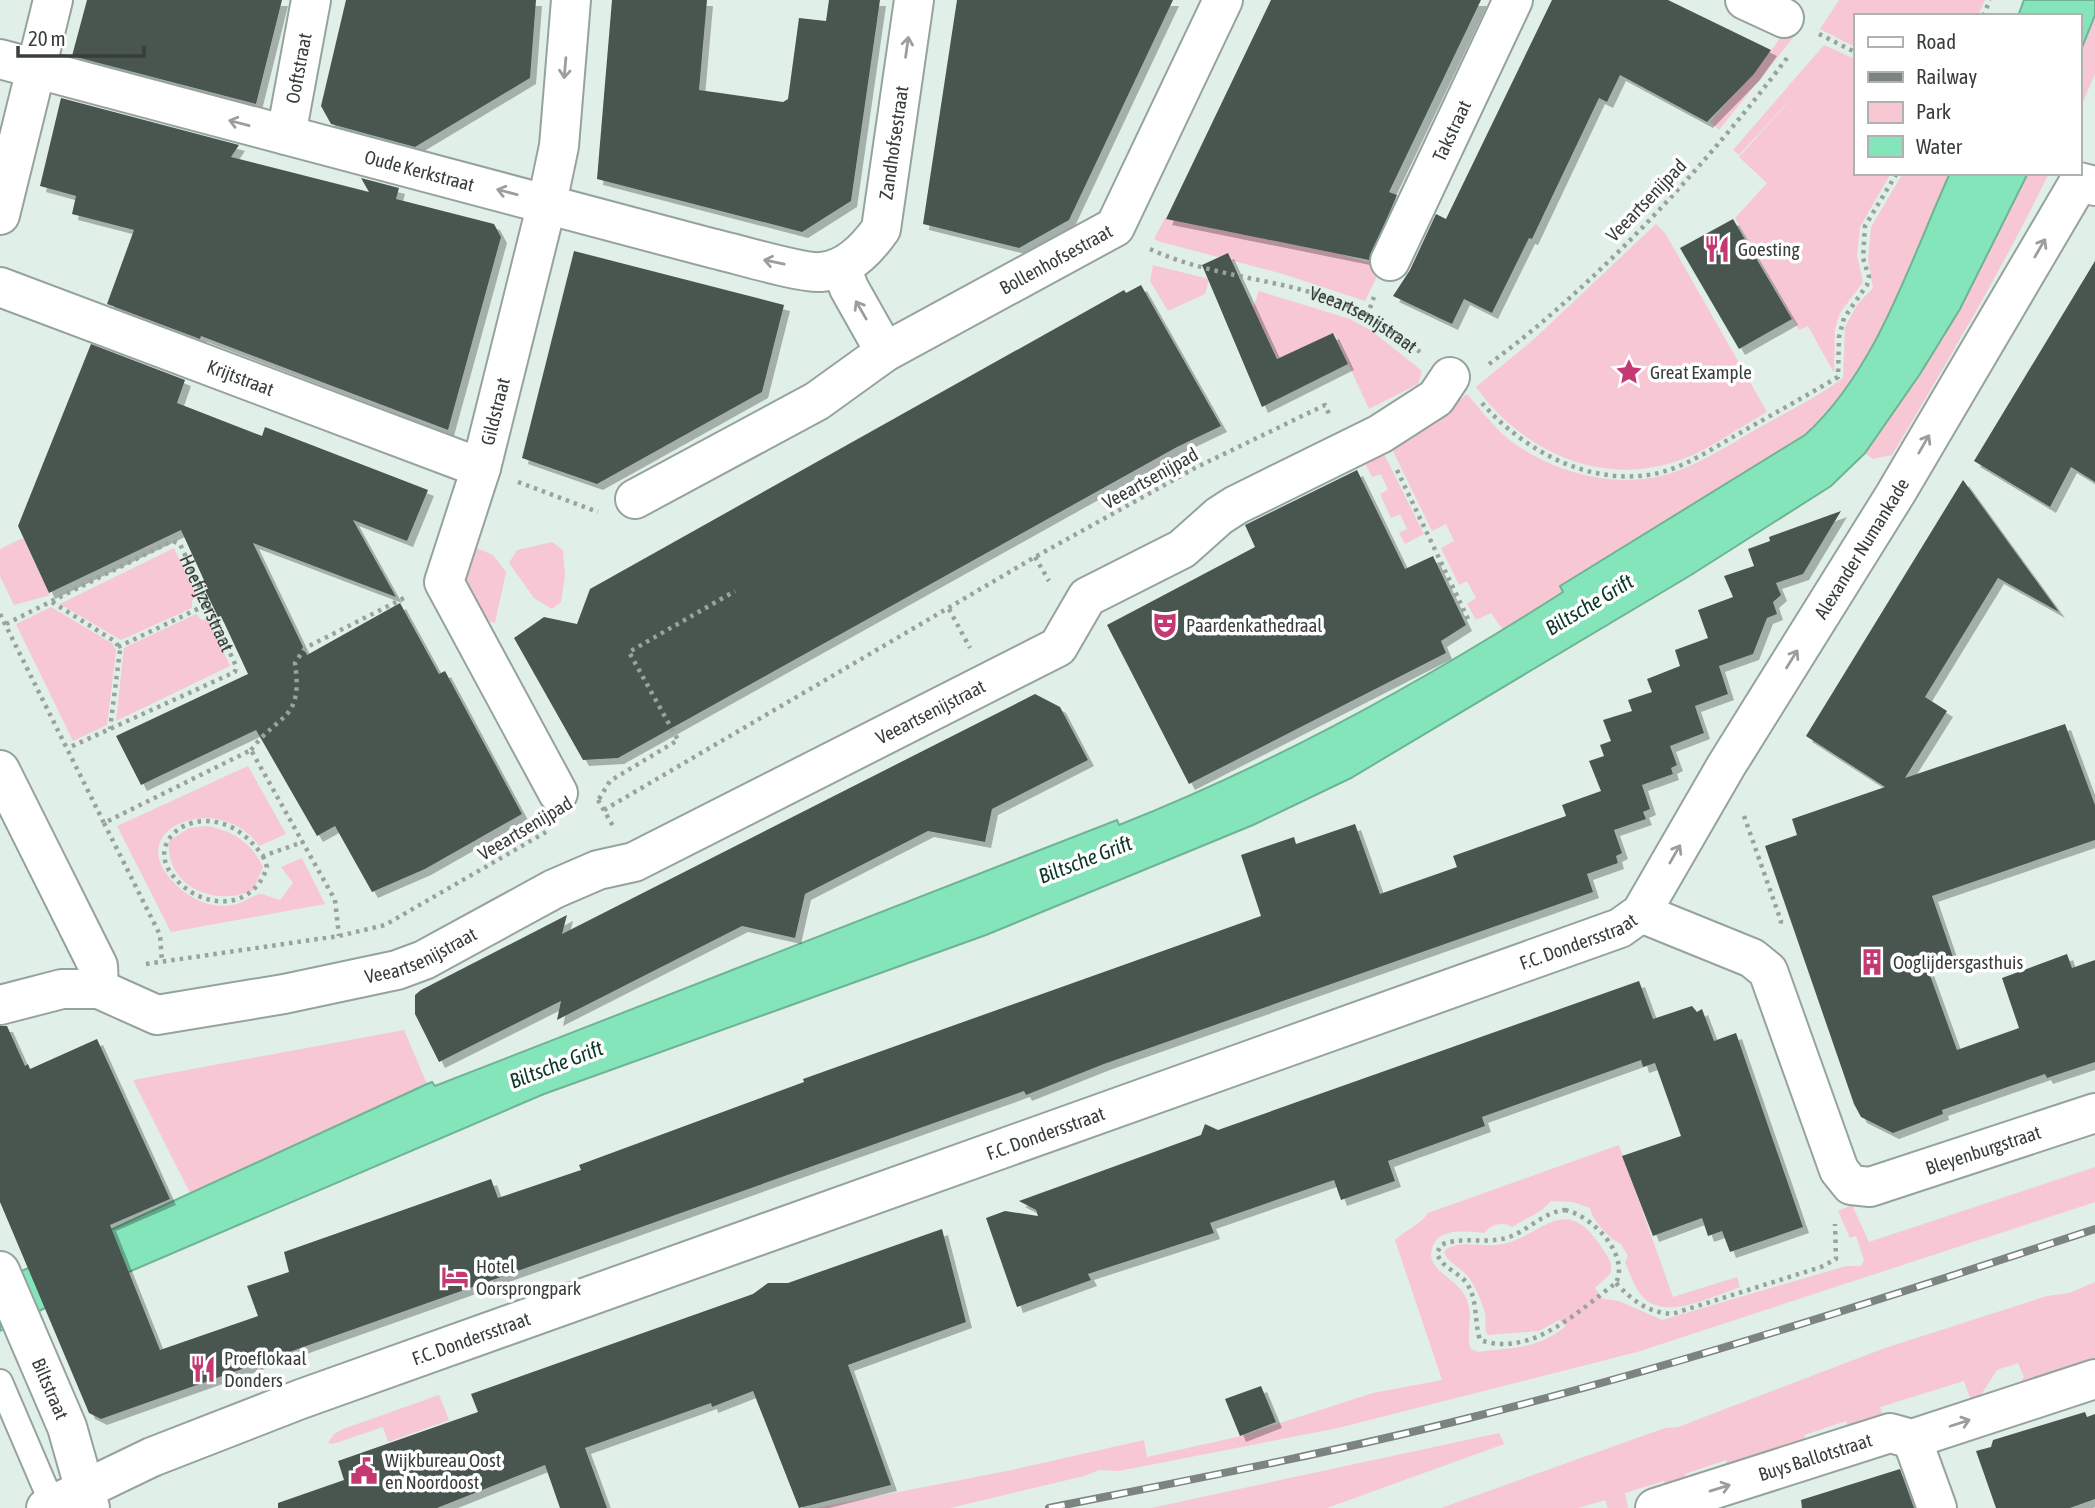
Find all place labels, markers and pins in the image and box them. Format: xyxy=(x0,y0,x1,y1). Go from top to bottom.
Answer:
restaurant icon: Goesting xyxy=(1702,234,1732,264)
place label: Goesting xyxy=(1738,238,1800,260)
place icon: Great Example xyxy=(1614,357,1644,387)
place label: Great Example xyxy=(1650,361,1752,383)
theatre icon: Paardenkathedraal xyxy=(1150,610,1180,640)
place label: Paardenkathedraal xyxy=(1186,614,1322,636)
building icon: Ooglijdersgasthuis xyxy=(1857,947,1887,977)
place label: Ooglijdersgasthuis xyxy=(1893,951,2023,973)
place label: Hotel Oorsprongpark xyxy=(476,1255,582,1299)
hotel icon: Hotel Oorsprongpark xyxy=(440,1262,470,1292)
place label: Proeflokaal Donders xyxy=(224,1347,307,1391)
restaurant icon: Proeflokaal Donders xyxy=(188,1354,218,1384)
place label: Wijkbureau Oost en Noordoost xyxy=(385,1449,501,1493)
public building icon: Wijkbureau Oost en Noordoost xyxy=(349,1456,379,1486)

